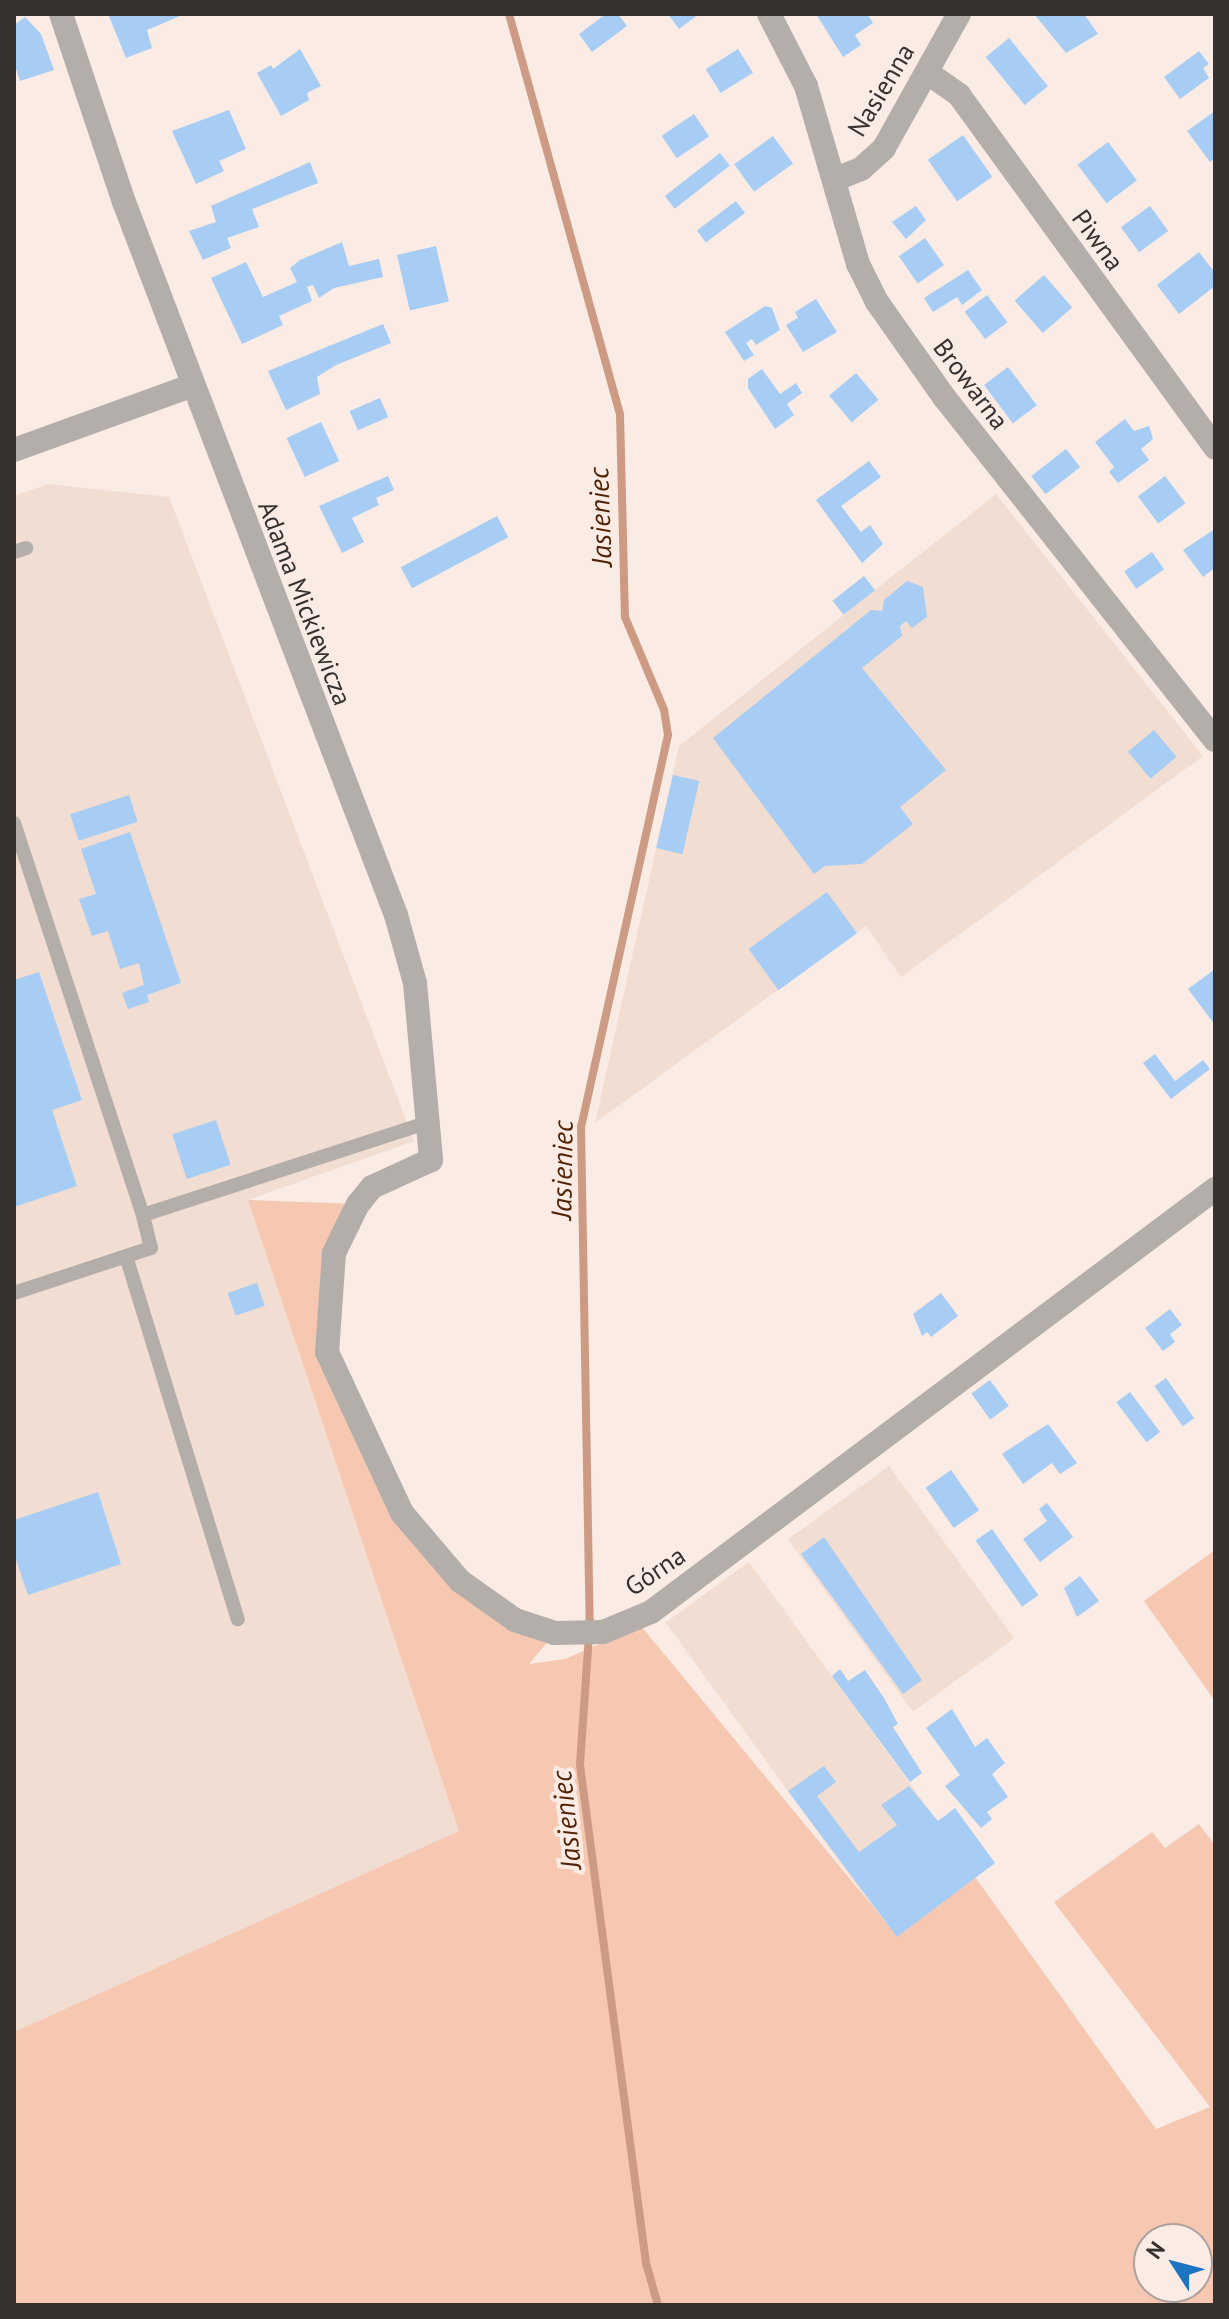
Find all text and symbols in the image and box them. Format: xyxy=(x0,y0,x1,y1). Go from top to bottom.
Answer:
street label: Nasienna xyxy=(841,38,921,142)
street label: Piwna xyxy=(1065,203,1131,277)
street label: Browarna xyxy=(927,332,1015,436)
water label: Jasieniec xyxy=(581,467,619,567)
street label: Adama Mickiewicza xyxy=(252,496,358,710)
water label: Jasieniec xyxy=(544,1120,580,1220)
street label: Górna xyxy=(619,1540,691,1602)
water label: Jasieniec xyxy=(544,1769,588,1871)
north arrow xyxy=(1133,2223,1213,2303)
text: N xyxy=(1140,2236,1171,2264)

